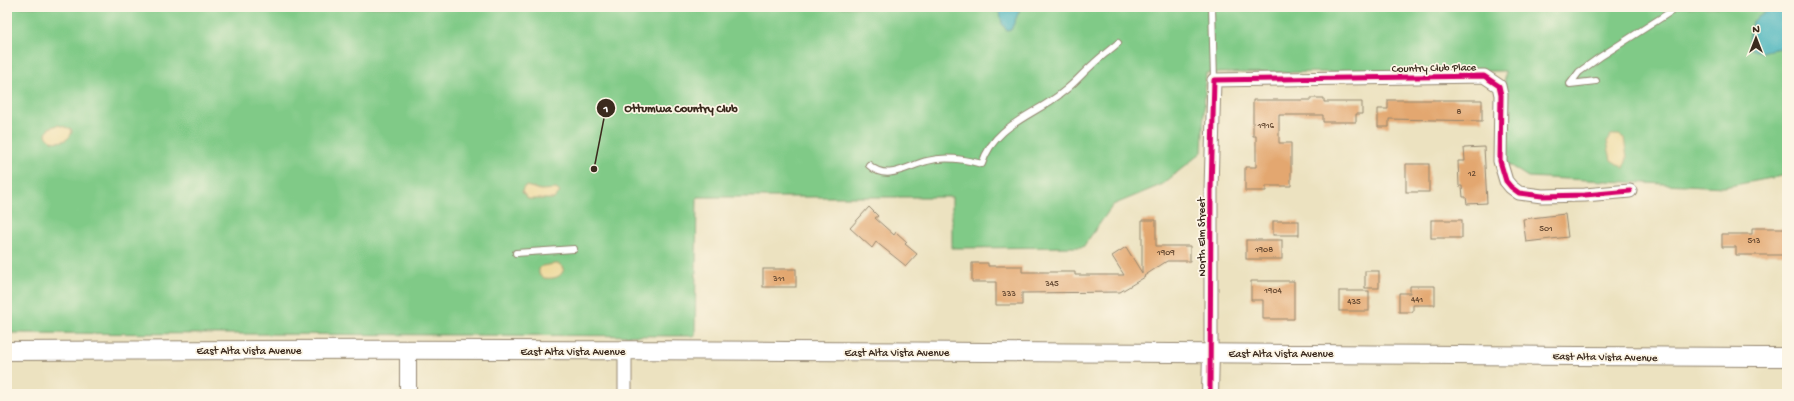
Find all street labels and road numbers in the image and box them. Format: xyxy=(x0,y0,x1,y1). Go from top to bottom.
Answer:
street label: Country Club Place xyxy=(1392,62,1477,76)
street label: North Elm Street xyxy=(1197,196,1209,276)
street label: East Alta Vista Avenue xyxy=(196,346,302,358)
street label: East Alta Vista Avenue xyxy=(520,347,626,359)
street label: East Alta Vista Avenue xyxy=(844,348,950,360)
street label: East Alta Vista Avenue xyxy=(1228,349,1334,361)
street label: East Alta Vista Avenue xyxy=(1552,351,1658,365)

